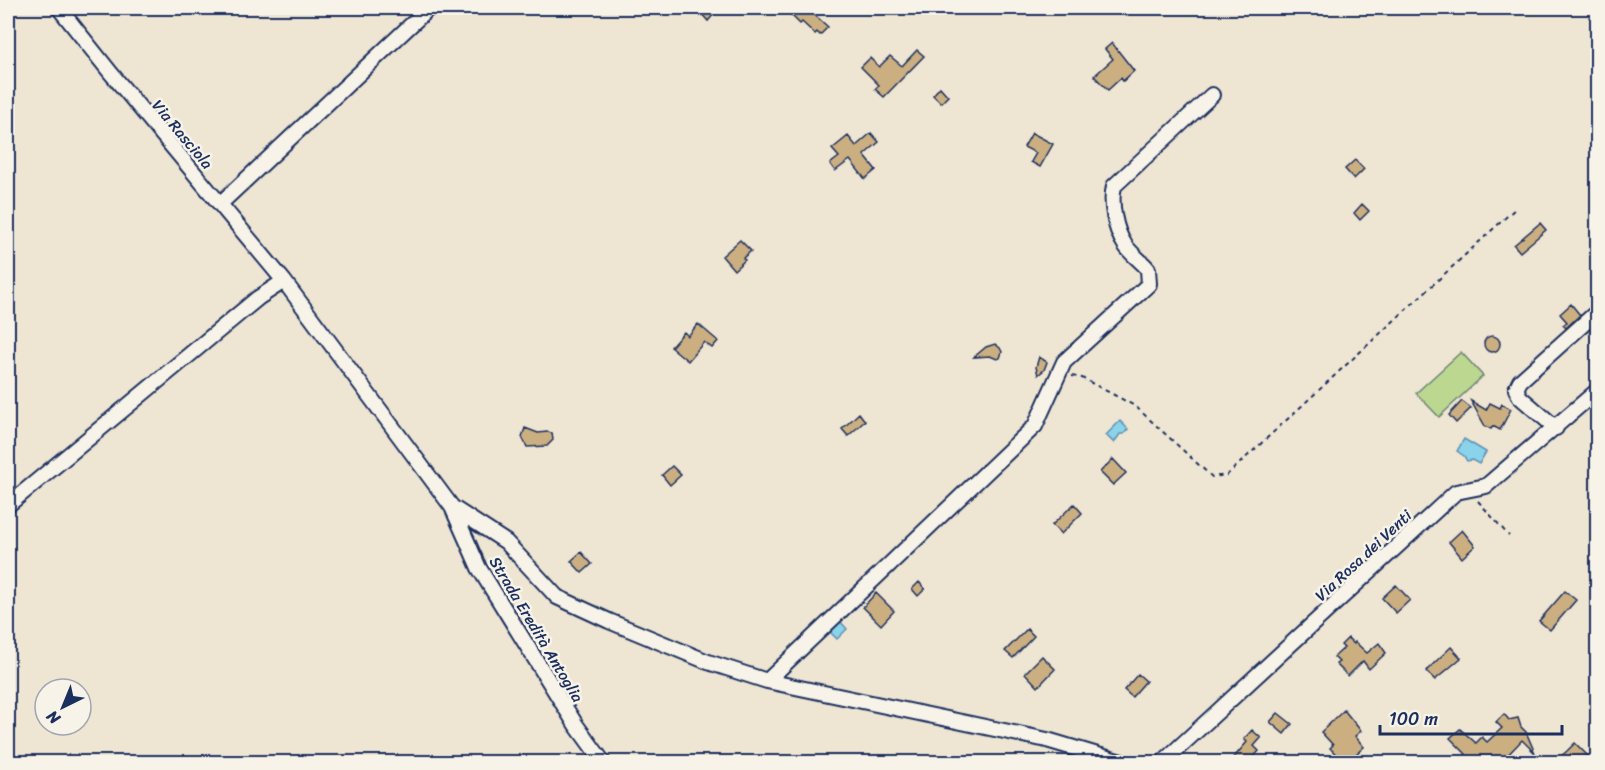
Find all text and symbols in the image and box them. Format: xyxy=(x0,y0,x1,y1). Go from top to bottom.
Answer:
street label: Via Rasciola xyxy=(144,93,221,176)
street label: Via Rosa dei Venti xyxy=(1308,502,1419,609)
street label: Strada Eredità Antoglia xyxy=(481,551,592,708)
north arrow xyxy=(33,677,93,737)
scale bar xyxy=(1380,698,1562,736)
text: N xyxy=(39,703,68,733)
text: 100 m xyxy=(1389,703,1438,735)

